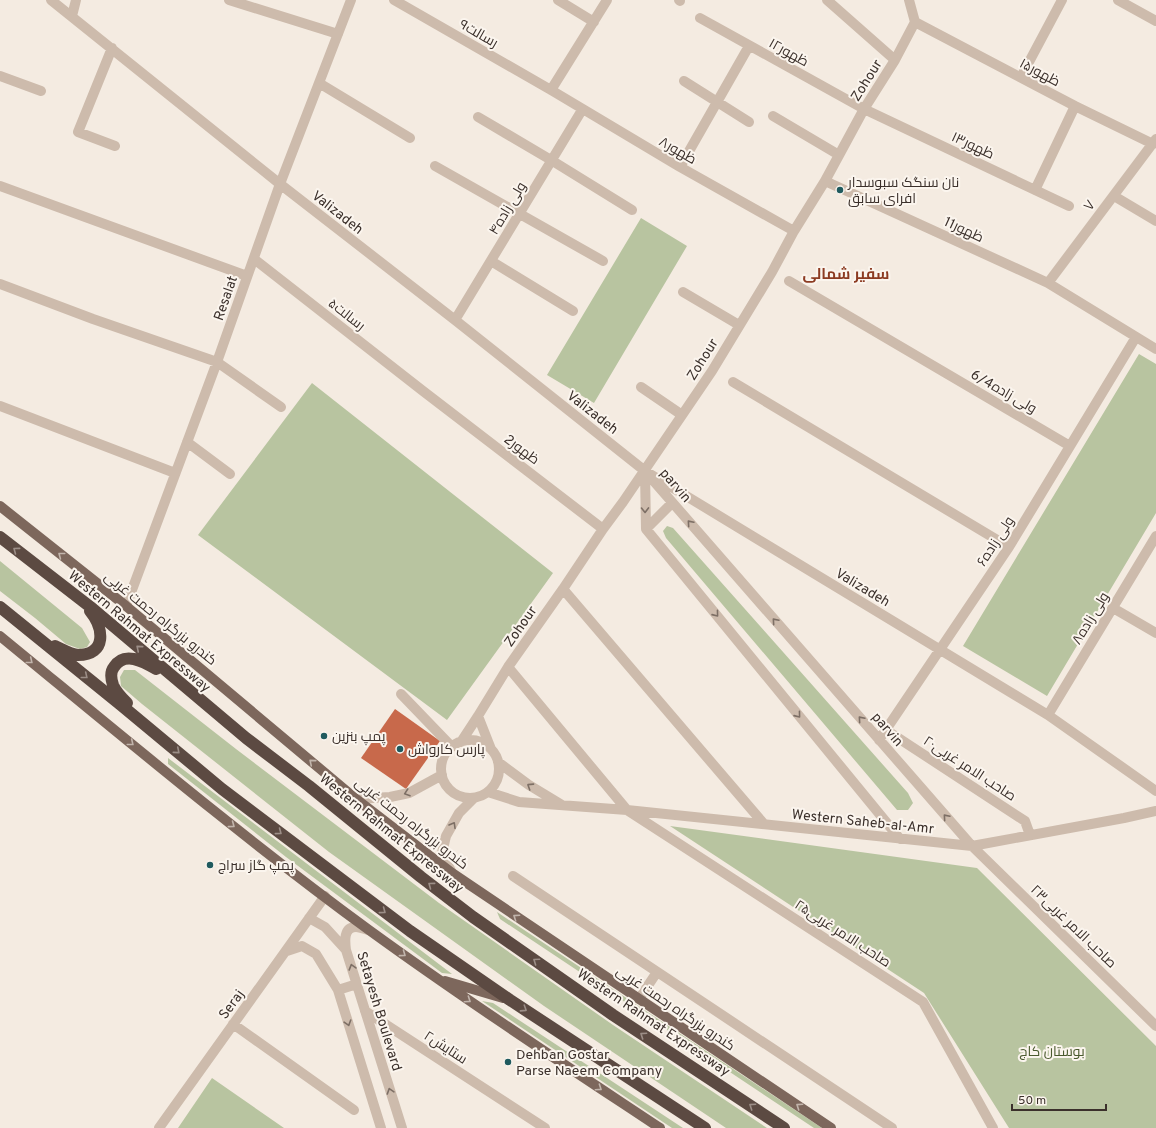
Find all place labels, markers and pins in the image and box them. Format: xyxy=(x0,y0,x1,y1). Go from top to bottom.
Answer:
place label: نان سنگک سبوسدار افرای سابق xyxy=(847,175,959,208)
marker: نان سنگک سبوسدار افرای سابق xyxy=(835,185,845,195)
place label: پمپ بنزین xyxy=(332,729,386,746)
marker: پمپ بنزین xyxy=(319,731,329,741)
place label: پارس کارواش xyxy=(408,742,485,759)
marker: پارس کارواش xyxy=(395,744,405,754)
place label: پمپ گاز سراج xyxy=(218,858,294,875)
marker: پمپ گاز سراج xyxy=(205,860,215,870)
place label: Dehban Gostar Parse Naeem Company xyxy=(516,1047,662,1080)
marker: Dehban Gostar Parse Naeem Company xyxy=(503,1057,513,1067)

